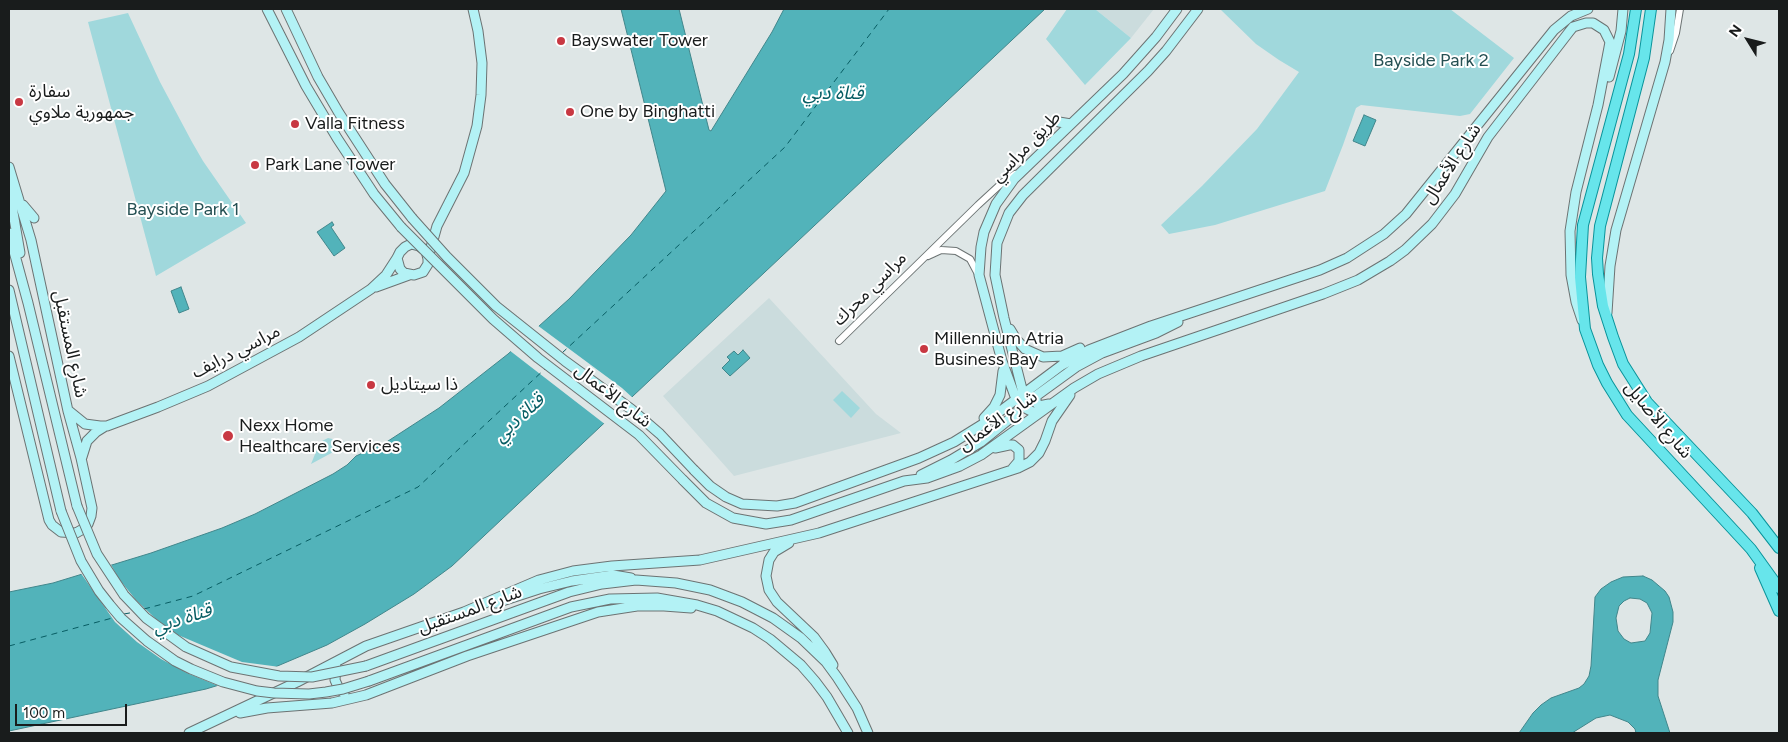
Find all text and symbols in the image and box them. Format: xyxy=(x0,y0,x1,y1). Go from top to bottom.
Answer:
north arrow xyxy=(1723,15,1773,65)
text: N xyxy=(1725,22,1746,40)
place label: Bayswater Tower xyxy=(571,30,708,52)
marker: Bayswater Tower xyxy=(555,35,567,47)
park label: Bayside Park 2 xyxy=(1373,50,1489,72)
place label: سفارة جمهورية ملاوي xyxy=(29,81,134,124)
water label: قناة دبي xyxy=(802,82,864,104)
marker: سفارة جمهورية ملاوي xyxy=(13,96,25,108)
place label: One by Binghatti xyxy=(580,101,715,123)
marker: One by Binghatti xyxy=(564,106,576,118)
street label: طريق مراسي xyxy=(987,107,1065,187)
place label: Valla Fitness xyxy=(305,113,405,135)
marker: Valla Fitness xyxy=(289,118,301,130)
street label: شارع الأعمال xyxy=(1418,120,1486,208)
place label: Park Lane Tower xyxy=(265,154,395,176)
marker: Park Lane Tower xyxy=(249,159,261,171)
park label: Bayside Park 1 xyxy=(126,199,240,221)
street label: مراسي محرك xyxy=(829,248,911,330)
street label: شارع المستقبل xyxy=(48,288,92,400)
street label: مراسي درايف xyxy=(188,320,284,384)
place label: Millennium Atria Business Bay xyxy=(934,328,1064,370)
marker: Millennium Atria Business Bay xyxy=(918,343,930,355)
street label: شارع الأعمال xyxy=(570,359,656,433)
place label: ذا سيتاديل xyxy=(381,374,458,396)
street label: شارع الأصايل xyxy=(1619,377,1697,463)
marker: ذا سيتاديل xyxy=(365,379,377,391)
street label: شارع الأعمال xyxy=(954,386,1042,456)
water label: قناة دبي xyxy=(489,389,549,447)
place label: Nexx Home Healthcare Services xyxy=(239,415,400,458)
marker: Nexx Home Healthcare Services xyxy=(221,429,235,443)
street label: شارع المستقبل xyxy=(415,581,525,639)
water label: قناة دبي xyxy=(149,599,215,639)
scale bar xyxy=(18,694,130,726)
text: 100 m xyxy=(23,704,65,722)

